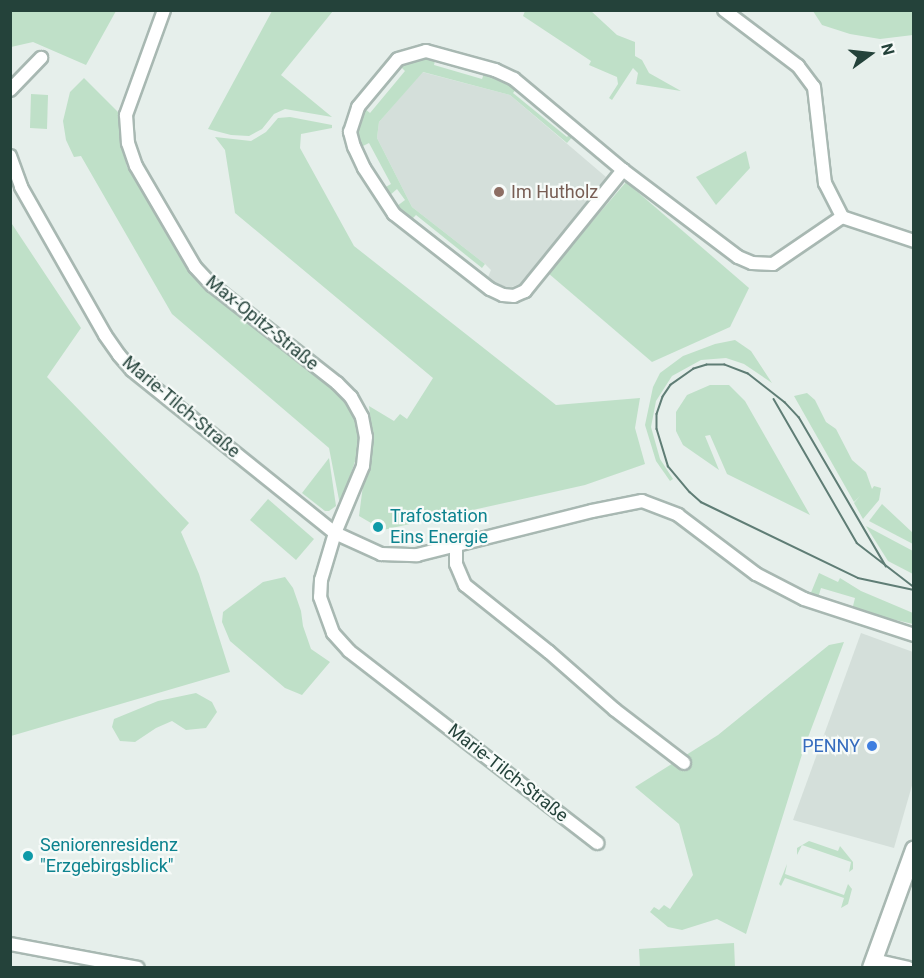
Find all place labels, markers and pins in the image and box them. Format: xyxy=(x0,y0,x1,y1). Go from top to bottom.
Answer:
place label: Im Hutholz xyxy=(511,181,598,203)
marker: Im Hutholz xyxy=(492,185,506,199)
place label: Trafostation Eins Energie xyxy=(390,506,488,548)
marker: Trafostation Eins Energie xyxy=(371,520,385,534)
place label: PENNY xyxy=(802,735,860,757)
marker: PENNY xyxy=(865,739,879,753)
place label: Seniorenresidenz "Erzgebirgsblick" xyxy=(40,835,178,878)
marker: Seniorenresidenz "Erzgebirgsblick" xyxy=(21,849,35,863)

